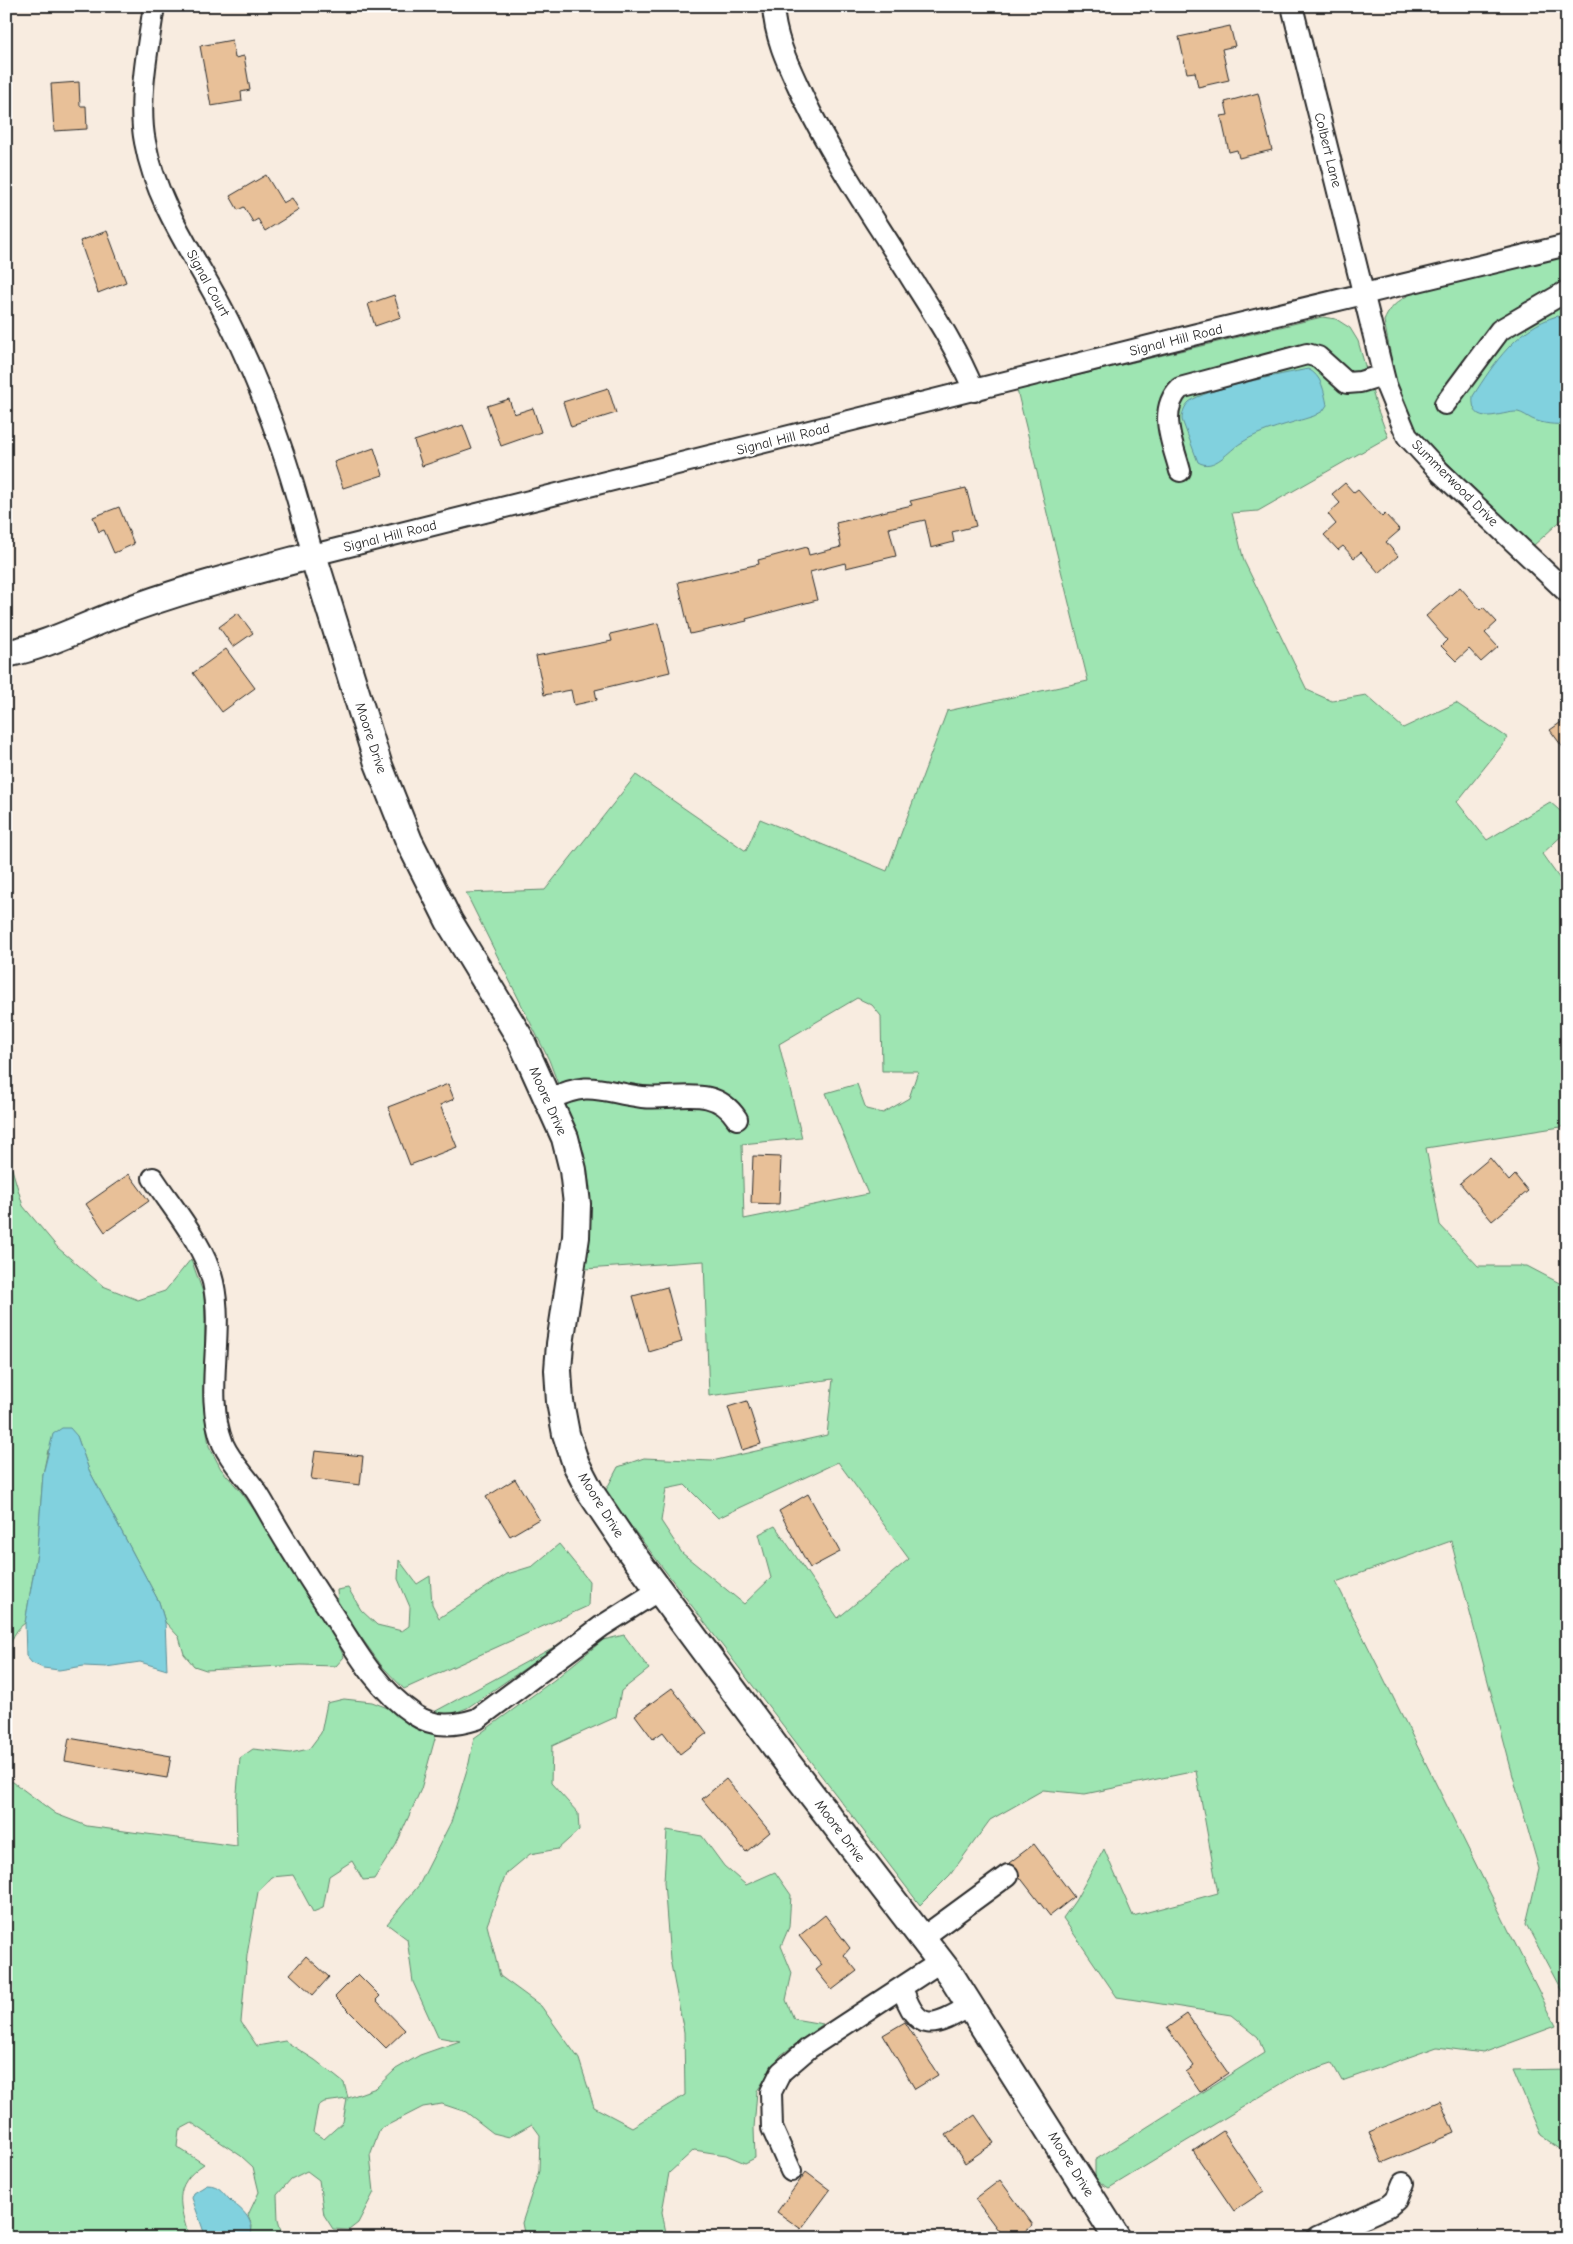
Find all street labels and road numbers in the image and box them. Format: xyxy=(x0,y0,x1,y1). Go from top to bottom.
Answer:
street label: Colbert Lane xyxy=(1310,111,1346,189)
street label: Signal Court xyxy=(183,247,234,320)
street label: Signal Hill Road xyxy=(1128,320,1224,360)
street label: Signal Hill Road xyxy=(735,419,831,459)
street label: Summerwood Drive xyxy=(1408,436,1502,530)
street label: Signal Hill Road xyxy=(342,516,438,556)
street label: Moore Drive xyxy=(352,700,390,776)
street label: Moore Drive xyxy=(525,1064,571,1138)
street label: Moore Drive xyxy=(574,1469,628,1541)
street label: Moore Drive xyxy=(811,1796,869,1866)
street label: Moore Drive xyxy=(1044,2128,1098,2200)

